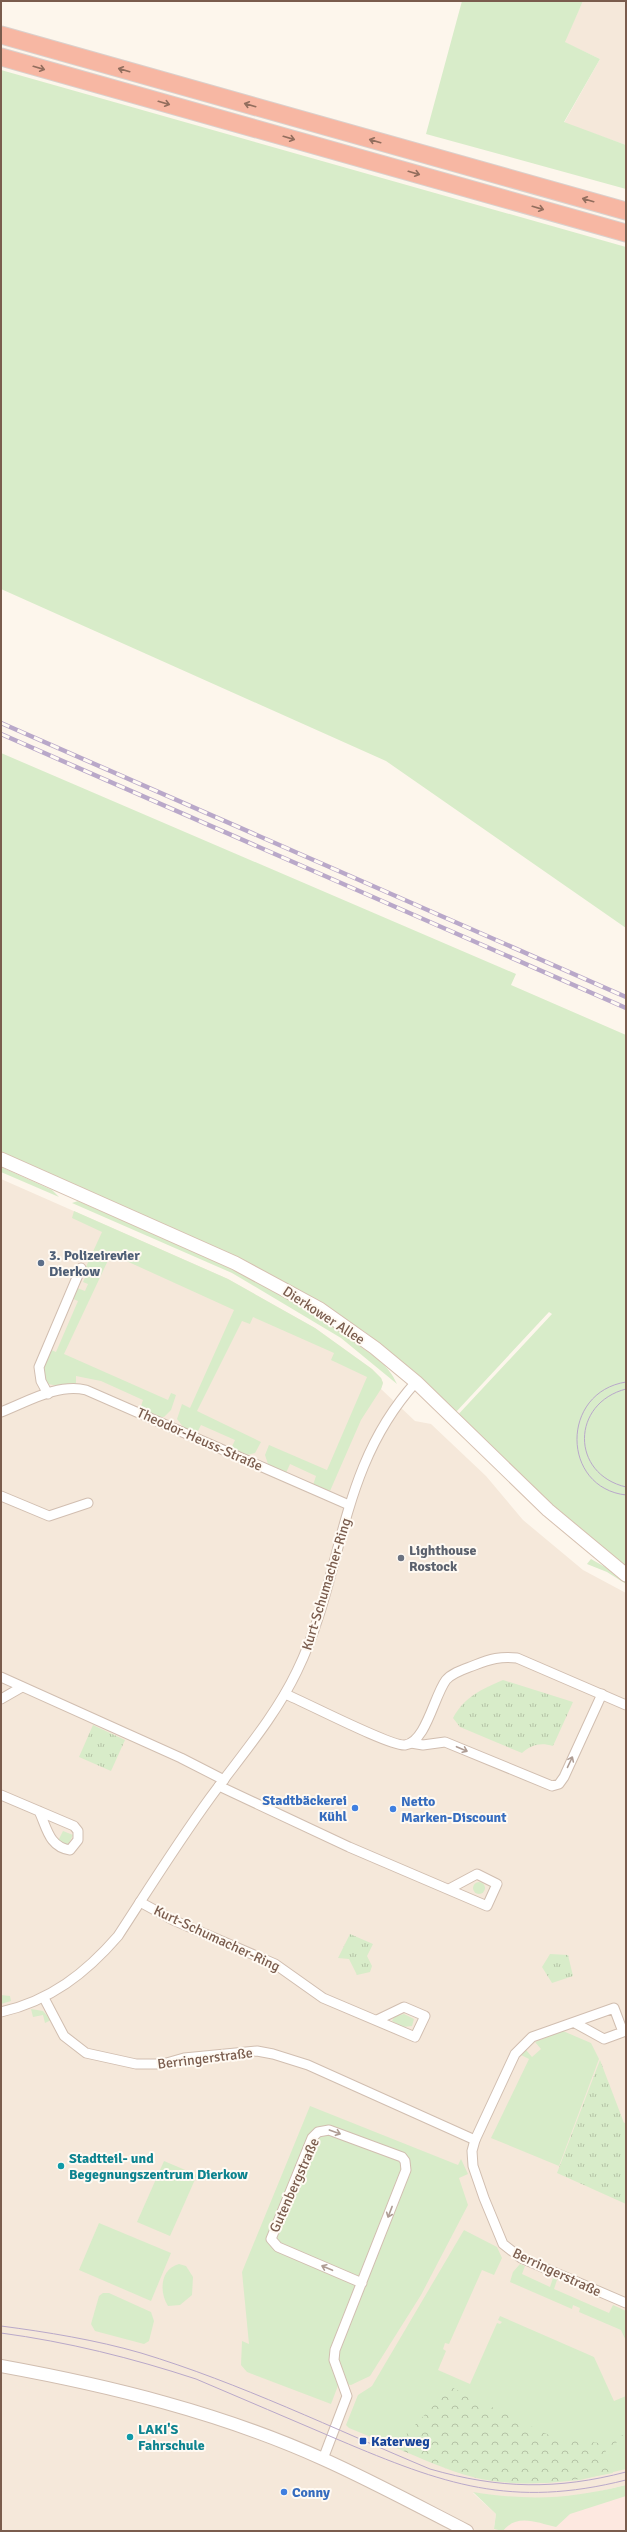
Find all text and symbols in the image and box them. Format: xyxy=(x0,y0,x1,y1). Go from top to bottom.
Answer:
one-way arrow xyxy=(32,65,45,72)
one-way arrow xyxy=(118,66,131,73)
one-way arrow xyxy=(157,100,170,107)
one-way arrow xyxy=(243,101,256,108)
one-way arrow xyxy=(282,135,295,142)
one-way arrow xyxy=(368,136,381,144)
one-way arrow xyxy=(407,170,420,177)
one-way arrow xyxy=(582,196,595,204)
one-way arrow xyxy=(532,205,545,212)
place label: 3. Polizeirevier Dierkow xyxy=(49,1247,140,1280)
marker: 3. Polizeirevier Dierkow xyxy=(36,1258,46,1268)
street label: Dierkower Allee xyxy=(279,1283,368,1348)
street label: Theodor-Heuss-Straße xyxy=(134,1404,265,1475)
street label: Kurt-Schumacher-Ring xyxy=(298,1516,355,1652)
place label: Lighthouse Rostock xyxy=(409,1542,476,1575)
marker: Lighthouse Rostock xyxy=(396,1553,406,1563)
one-way arrow xyxy=(456,1746,468,1753)
one-way arrow xyxy=(567,1756,575,1768)
place label: Stadtbäckerei Kühl xyxy=(262,1792,348,1825)
place label: Netto Marken-Discount xyxy=(401,1793,507,1826)
marker: Stadtbäckerei Kühl xyxy=(350,1803,360,1813)
marker: Netto Marken-Discount xyxy=(388,1804,398,1814)
street label: Kurt-Schumacher-Ring xyxy=(151,1902,283,1975)
street label: Berringerstraße xyxy=(156,2044,254,2073)
one-way arrow xyxy=(329,2129,341,2137)
street label: Gutenbergstraße xyxy=(266,2135,323,2235)
place label: Stadtteil- und Begegnungszentrum Dierkow xyxy=(69,2150,248,2183)
marker: Stadtteil- und Begegnungszentrum Dierkow xyxy=(56,2161,66,2171)
one-way arrow xyxy=(385,2205,393,2217)
street label: Berringerstraße xyxy=(510,2244,604,2300)
one-way arrow xyxy=(321,2263,333,2271)
place label: LAKI'S Fahrschule xyxy=(138,2421,205,2454)
marker: LAKI'S Fahrschule xyxy=(125,2432,135,2442)
place label: Katerweg xyxy=(371,2433,430,2450)
marker: Katerweg xyxy=(358,2436,368,2446)
place label: Conny xyxy=(292,2484,330,2501)
marker: Conny xyxy=(279,2487,289,2497)

